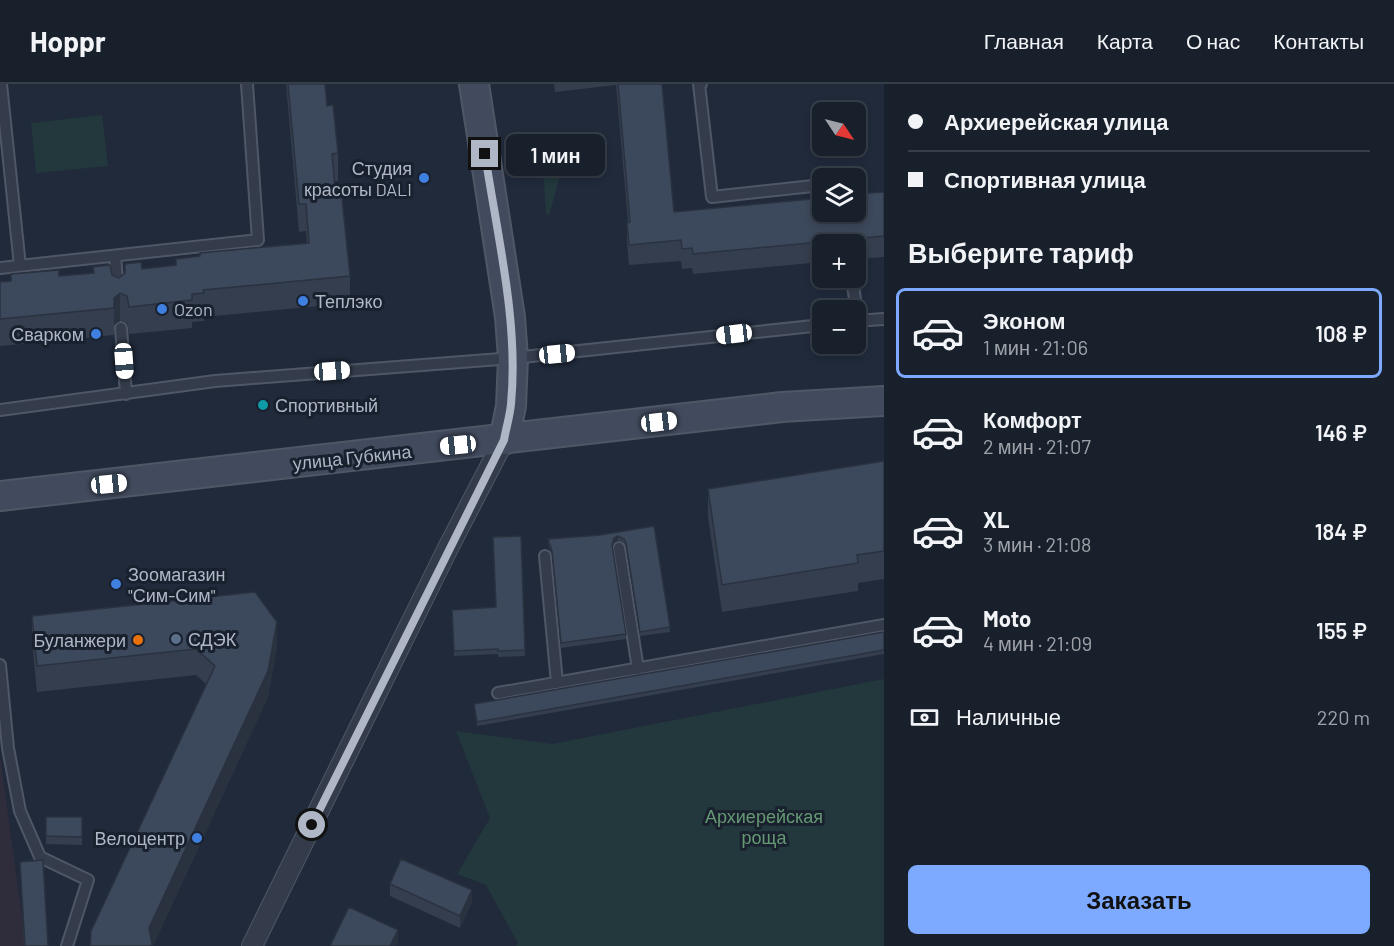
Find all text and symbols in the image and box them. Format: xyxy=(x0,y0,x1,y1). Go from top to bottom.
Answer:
text: Hoppr xyxy=(30,24,106,58)
text: Главная xyxy=(984,28,1064,53)
text: Карта xyxy=(1097,28,1153,53)
text: О нас xyxy=(1186,28,1240,53)
text: Контакты xyxy=(1273,28,1364,53)
north arrow xyxy=(812,102,866,156)
map controls xyxy=(812,102,866,354)
text: Архиерейская улица xyxy=(944,108,1168,134)
callout: 1 мин xyxy=(506,133,605,175)
route end xyxy=(471,140,498,167)
text: 1 мин xyxy=(530,143,581,167)
place label: Студия красоты DALI xyxy=(304,157,412,200)
text: Спортивная улица xyxy=(944,166,1146,192)
button: layers xyxy=(812,168,866,222)
marker: Студия красоты DALI xyxy=(417,171,431,185)
button: + xyxy=(812,234,866,288)
text: Выберите тариф xyxy=(908,236,1134,268)
place label: Теплэко xyxy=(315,290,383,312)
marker: Теплэко xyxy=(296,294,310,308)
place label: Ozon xyxy=(174,298,213,320)
button: − xyxy=(812,300,866,354)
marker: Ozon xyxy=(155,302,169,316)
icon: car xyxy=(911,306,965,360)
text: Эконом xyxy=(983,307,1066,333)
text: 108 ₽ xyxy=(1315,320,1367,346)
place label: Сварком xyxy=(11,323,84,345)
car xyxy=(715,323,753,345)
marker: Сварком xyxy=(89,327,103,341)
text: 1 мин · 21:06 xyxy=(983,335,1088,359)
car xyxy=(114,342,134,380)
car xyxy=(538,343,576,365)
car xyxy=(313,361,351,381)
place label: Спортивный xyxy=(275,394,378,416)
marker: Спортивный xyxy=(256,398,270,412)
icon: car xyxy=(911,405,965,459)
text: Комфорт xyxy=(983,406,1082,432)
car xyxy=(640,411,678,433)
text: 146 ₽ xyxy=(1315,419,1367,445)
car xyxy=(439,434,477,456)
text: 2 мин · 21:07 xyxy=(983,434,1091,458)
street label: улица Губкина xyxy=(292,440,413,474)
car xyxy=(90,473,128,495)
icon: car xyxy=(911,504,965,558)
text: XL xyxy=(983,506,1009,532)
text: 184 ₽ xyxy=(1315,518,1367,544)
text: 3 мин · 21:08 xyxy=(983,532,1091,556)
place label: Зоомагазин "Сим-Сим" xyxy=(128,563,226,606)
marker: Зоомагазин "Сим-Сим" xyxy=(109,577,123,591)
icon: car xyxy=(911,603,965,657)
text: Moto xyxy=(983,605,1031,631)
text: 155 ₽ xyxy=(1316,617,1367,643)
place label: СДЭК xyxy=(188,628,237,650)
place label: Буланжери xyxy=(33,629,126,651)
text: 4 мин · 21:09 xyxy=(983,631,1092,655)
marker: СДЭК xyxy=(169,632,183,646)
marker: Буланжери xyxy=(131,633,145,647)
icon: cash xyxy=(908,701,941,734)
text: Наличные xyxy=(956,703,1061,729)
text: 220 m xyxy=(1317,705,1370,729)
park label: Архиерейская роща xyxy=(705,805,823,848)
route start xyxy=(298,811,325,838)
place label: Велоцентр xyxy=(95,827,185,849)
marker: Велоцентр xyxy=(190,831,204,845)
button: Заказать xyxy=(908,865,1370,934)

